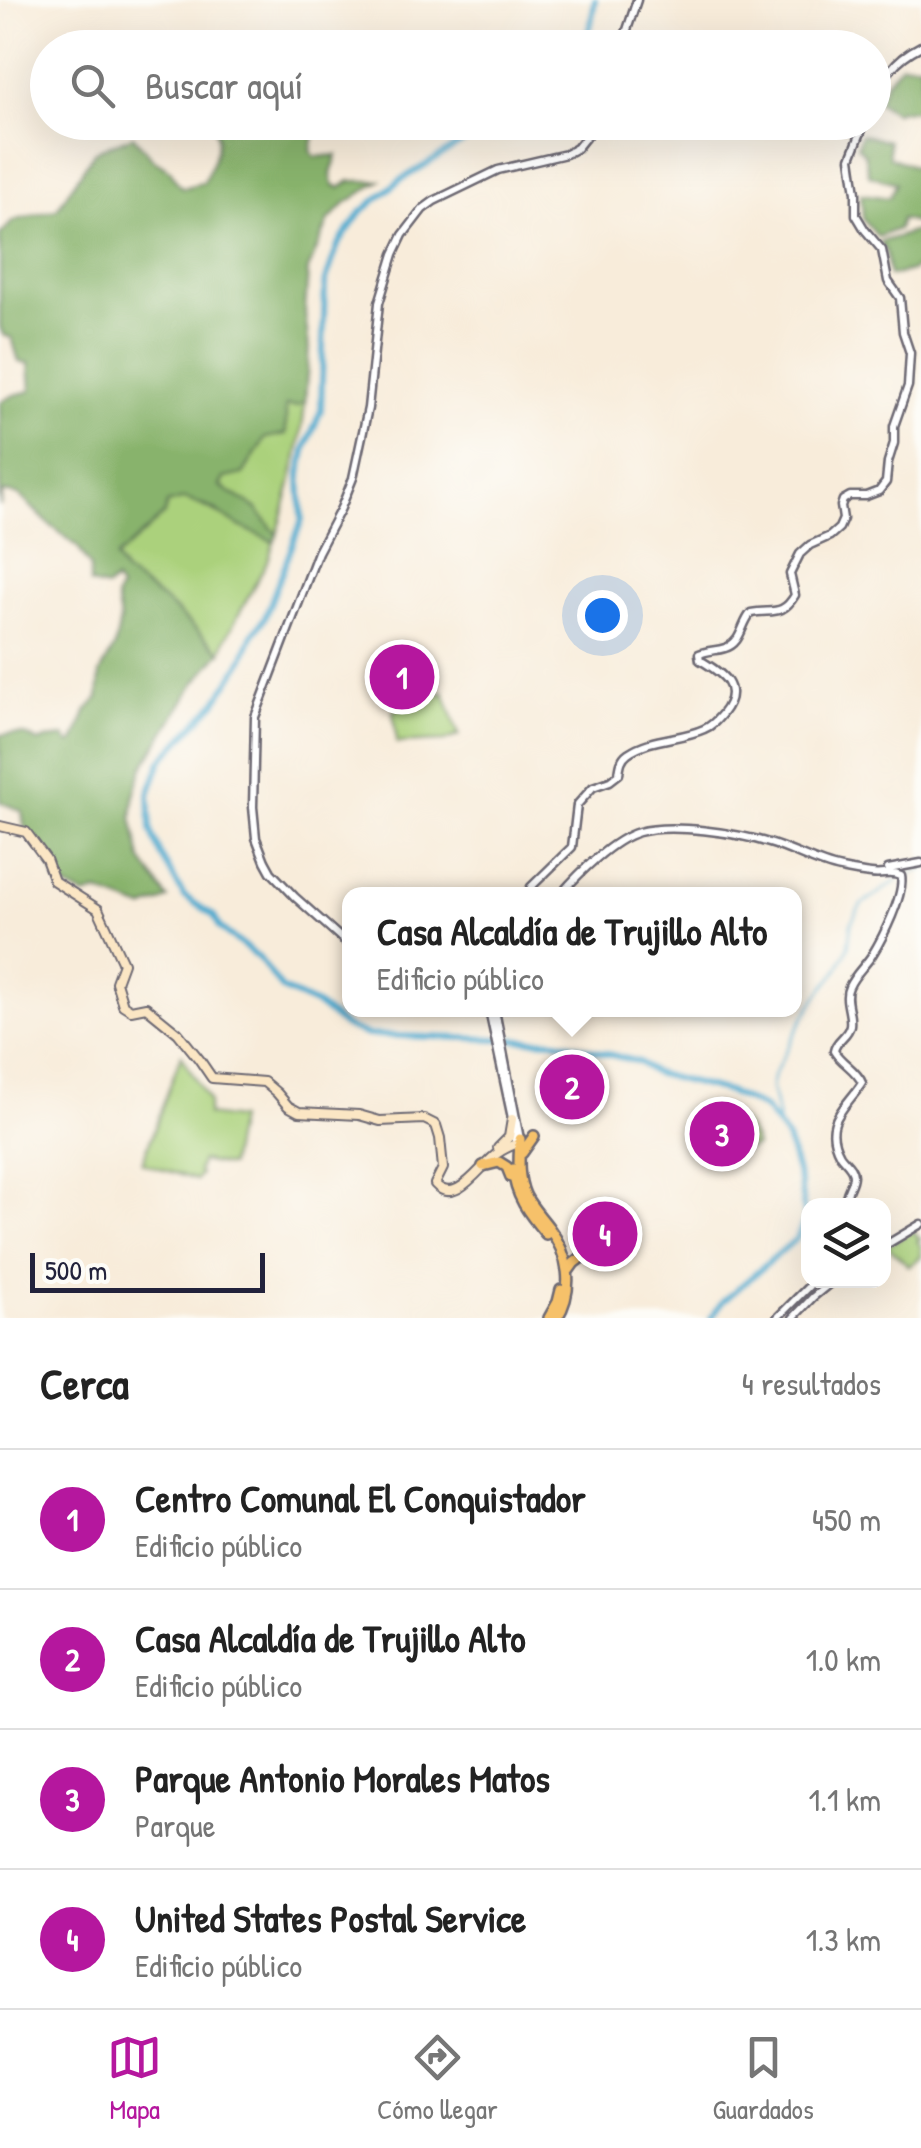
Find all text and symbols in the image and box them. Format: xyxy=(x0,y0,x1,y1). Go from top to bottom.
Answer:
search box xyxy=(30,30,891,140)
icon: search xyxy=(65,58,120,113)
text: Buscar aquí xyxy=(145,59,303,111)
your location xyxy=(577,590,628,641)
pin: 1 xyxy=(370,640,434,714)
popup xyxy=(342,887,802,1017)
text: Casa Alcaldía de Trujillo Alto xyxy=(377,905,767,957)
text: Edificio público xyxy=(377,957,544,1000)
pin: 2 xyxy=(540,1050,604,1124)
pin: 3 xyxy=(690,1096,754,1172)
pin: 4 xyxy=(572,1196,638,1272)
map controls xyxy=(801,1198,891,1288)
button: layers xyxy=(801,1198,891,1288)
scale bar xyxy=(30,1248,265,1292)
text: 500 m xyxy=(45,1251,107,1289)
text: Cerca xyxy=(40,1355,129,1412)
text: 4 resultados xyxy=(742,1362,881,1405)
text: Centro Comunal El Conquistador xyxy=(135,1472,586,1524)
text: 1 xyxy=(67,1498,78,1541)
text: 450 m xyxy=(812,1498,881,1541)
text: Edificio público xyxy=(135,1524,302,1567)
text: Casa Alcaldía de Trujillo Alto xyxy=(135,1612,526,1664)
text: 2 xyxy=(65,1638,80,1681)
text: 1.0 km xyxy=(806,1638,881,1681)
text: Edificio público xyxy=(135,1664,302,1707)
text: Parque Antonio Morales Matos xyxy=(135,1752,550,1804)
text: 3 xyxy=(65,1778,80,1821)
text: 1.1 km xyxy=(809,1778,881,1821)
text: Parque xyxy=(135,1804,216,1847)
text: United States Postal Service xyxy=(135,1892,526,1944)
text: 4 xyxy=(66,1918,79,1961)
text: 1.3 km xyxy=(806,1918,881,1961)
text: Edificio público xyxy=(135,1944,302,1987)
tab: Mapa xyxy=(107,2030,162,2128)
tab: Cómo llegar xyxy=(377,2030,498,2128)
tab: Guardados xyxy=(712,2030,814,2128)

